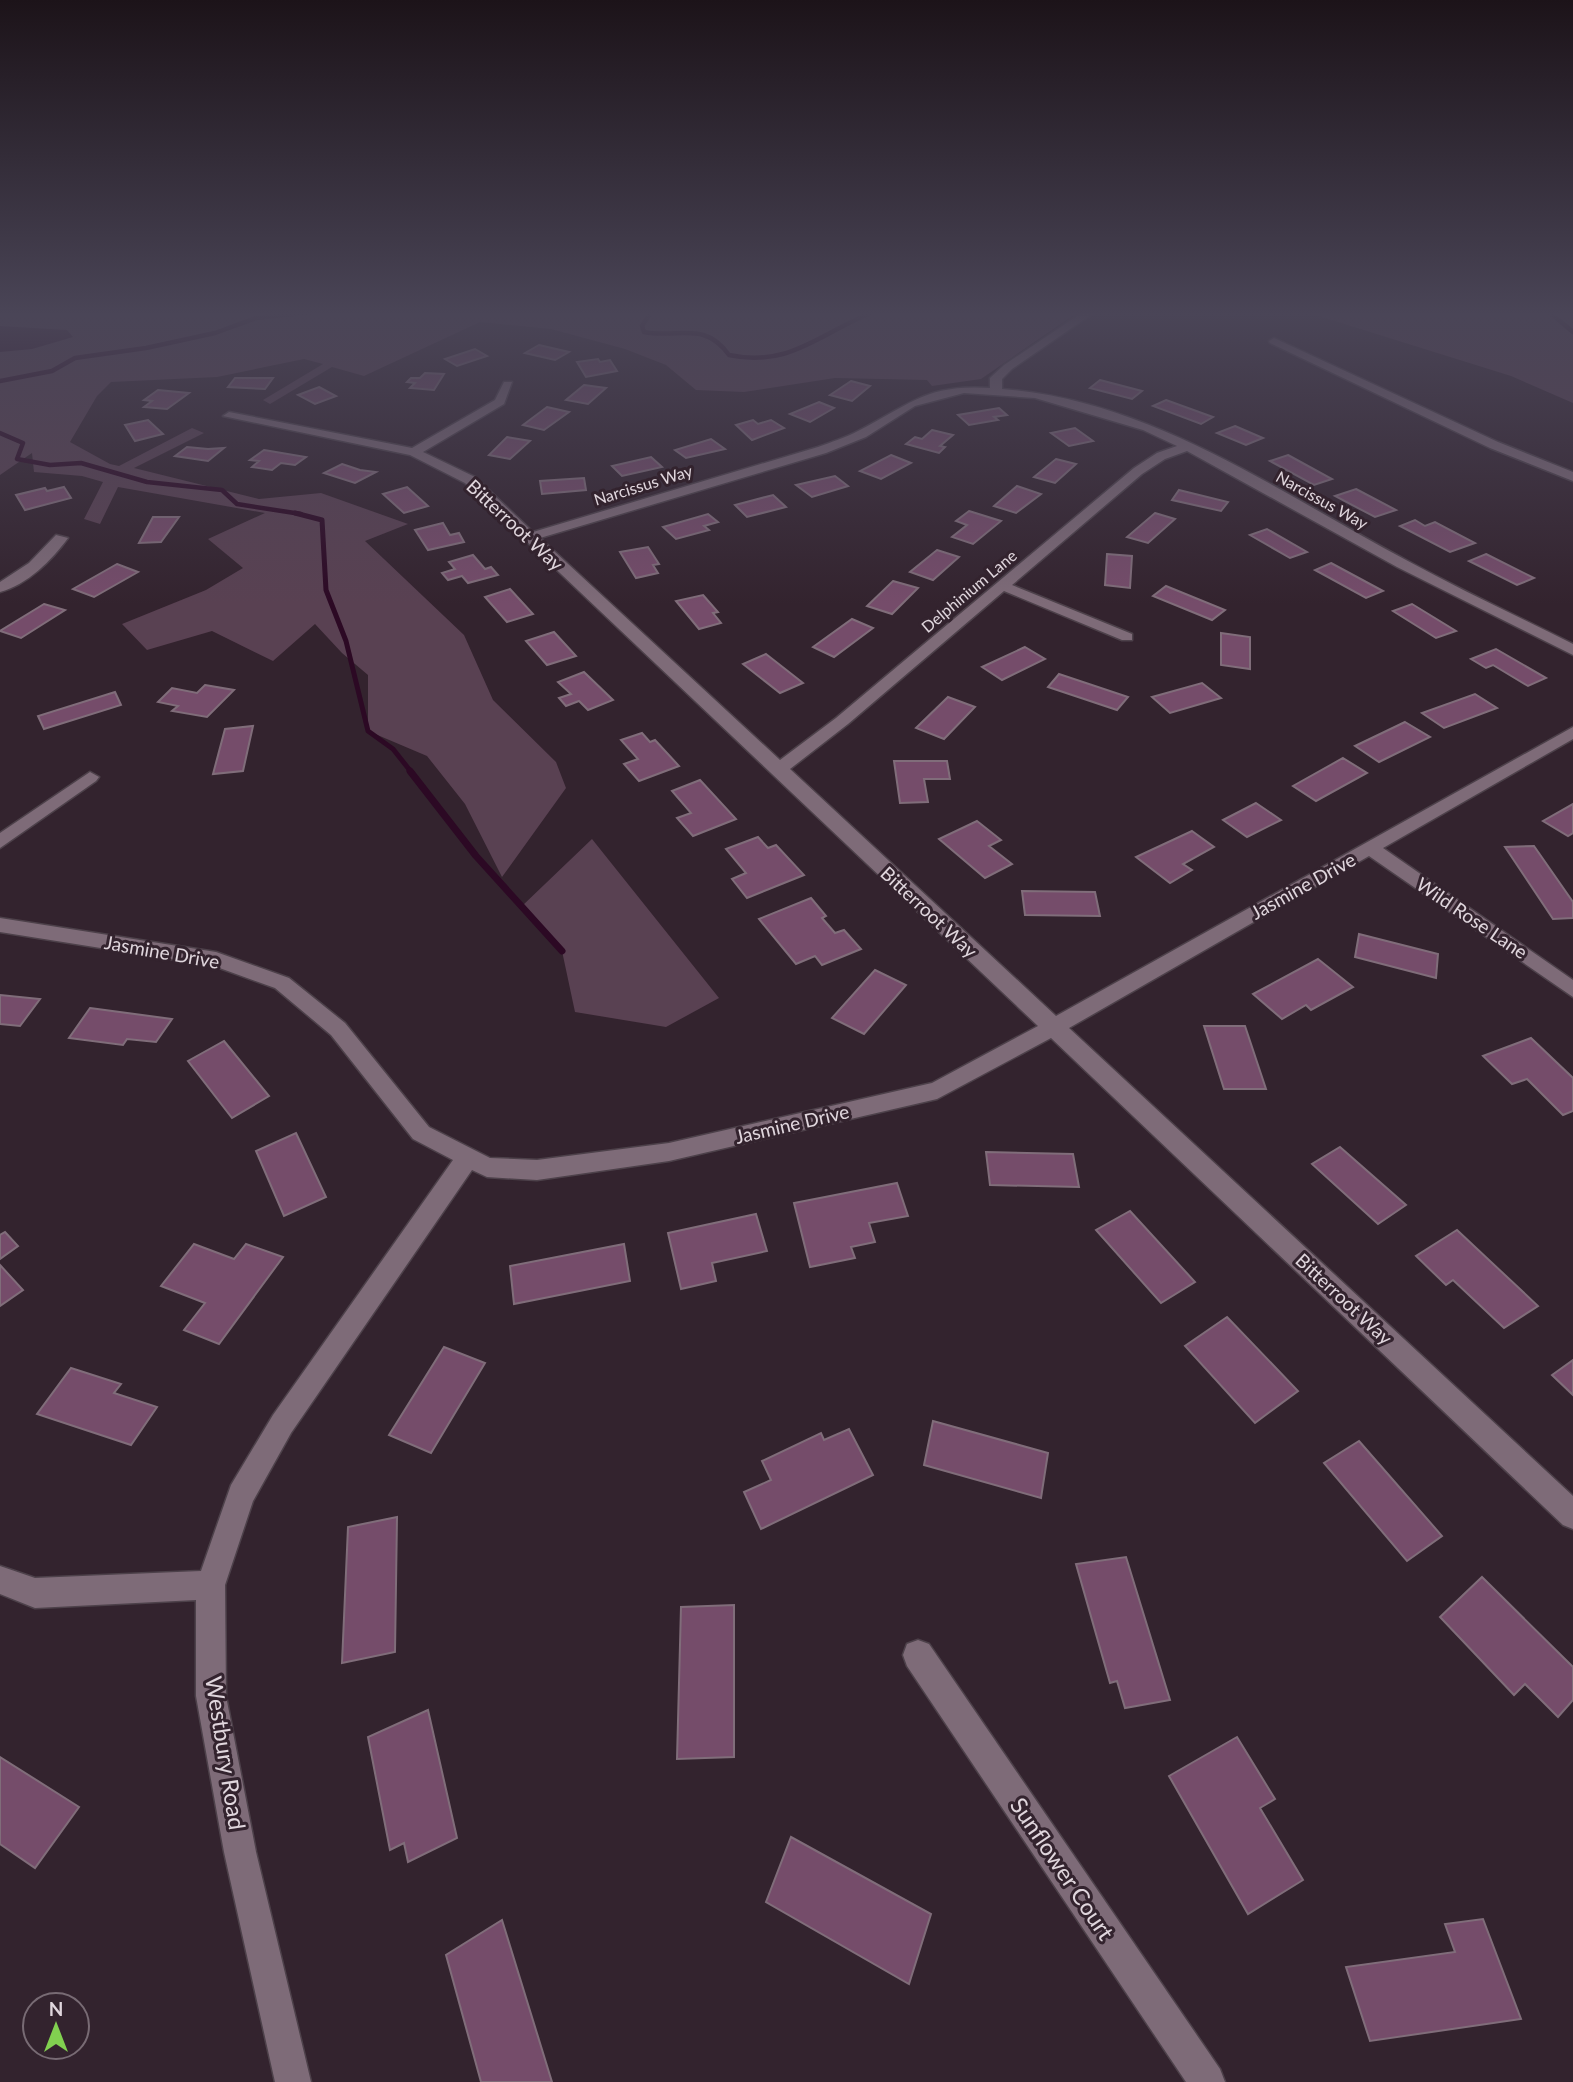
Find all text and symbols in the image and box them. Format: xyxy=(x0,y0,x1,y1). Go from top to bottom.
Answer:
street label: Narcissus Way xyxy=(591,460,695,509)
street label: Narcissus Way xyxy=(1273,466,1372,533)
street label: Bitterroot Way xyxy=(462,474,568,575)
street label: Delphinium Lane xyxy=(917,545,1020,636)
street label: Jasmine Drive xyxy=(1246,847,1359,924)
street label: Bitterroot Way xyxy=(876,861,982,962)
street label: Wild Rose Lane xyxy=(1412,872,1532,963)
street label: Jasmine Drive xyxy=(103,930,221,973)
street label: Jasmine Drive xyxy=(733,1099,851,1148)
street label: Bitterroot Way xyxy=(1291,1248,1397,1349)
street label: Westbury Road xyxy=(200,1674,252,1832)
street label: Sunflower Court xyxy=(1005,1792,1121,1946)
north arrow xyxy=(21,1991,91,2061)
text: N xyxy=(49,1997,63,2020)

